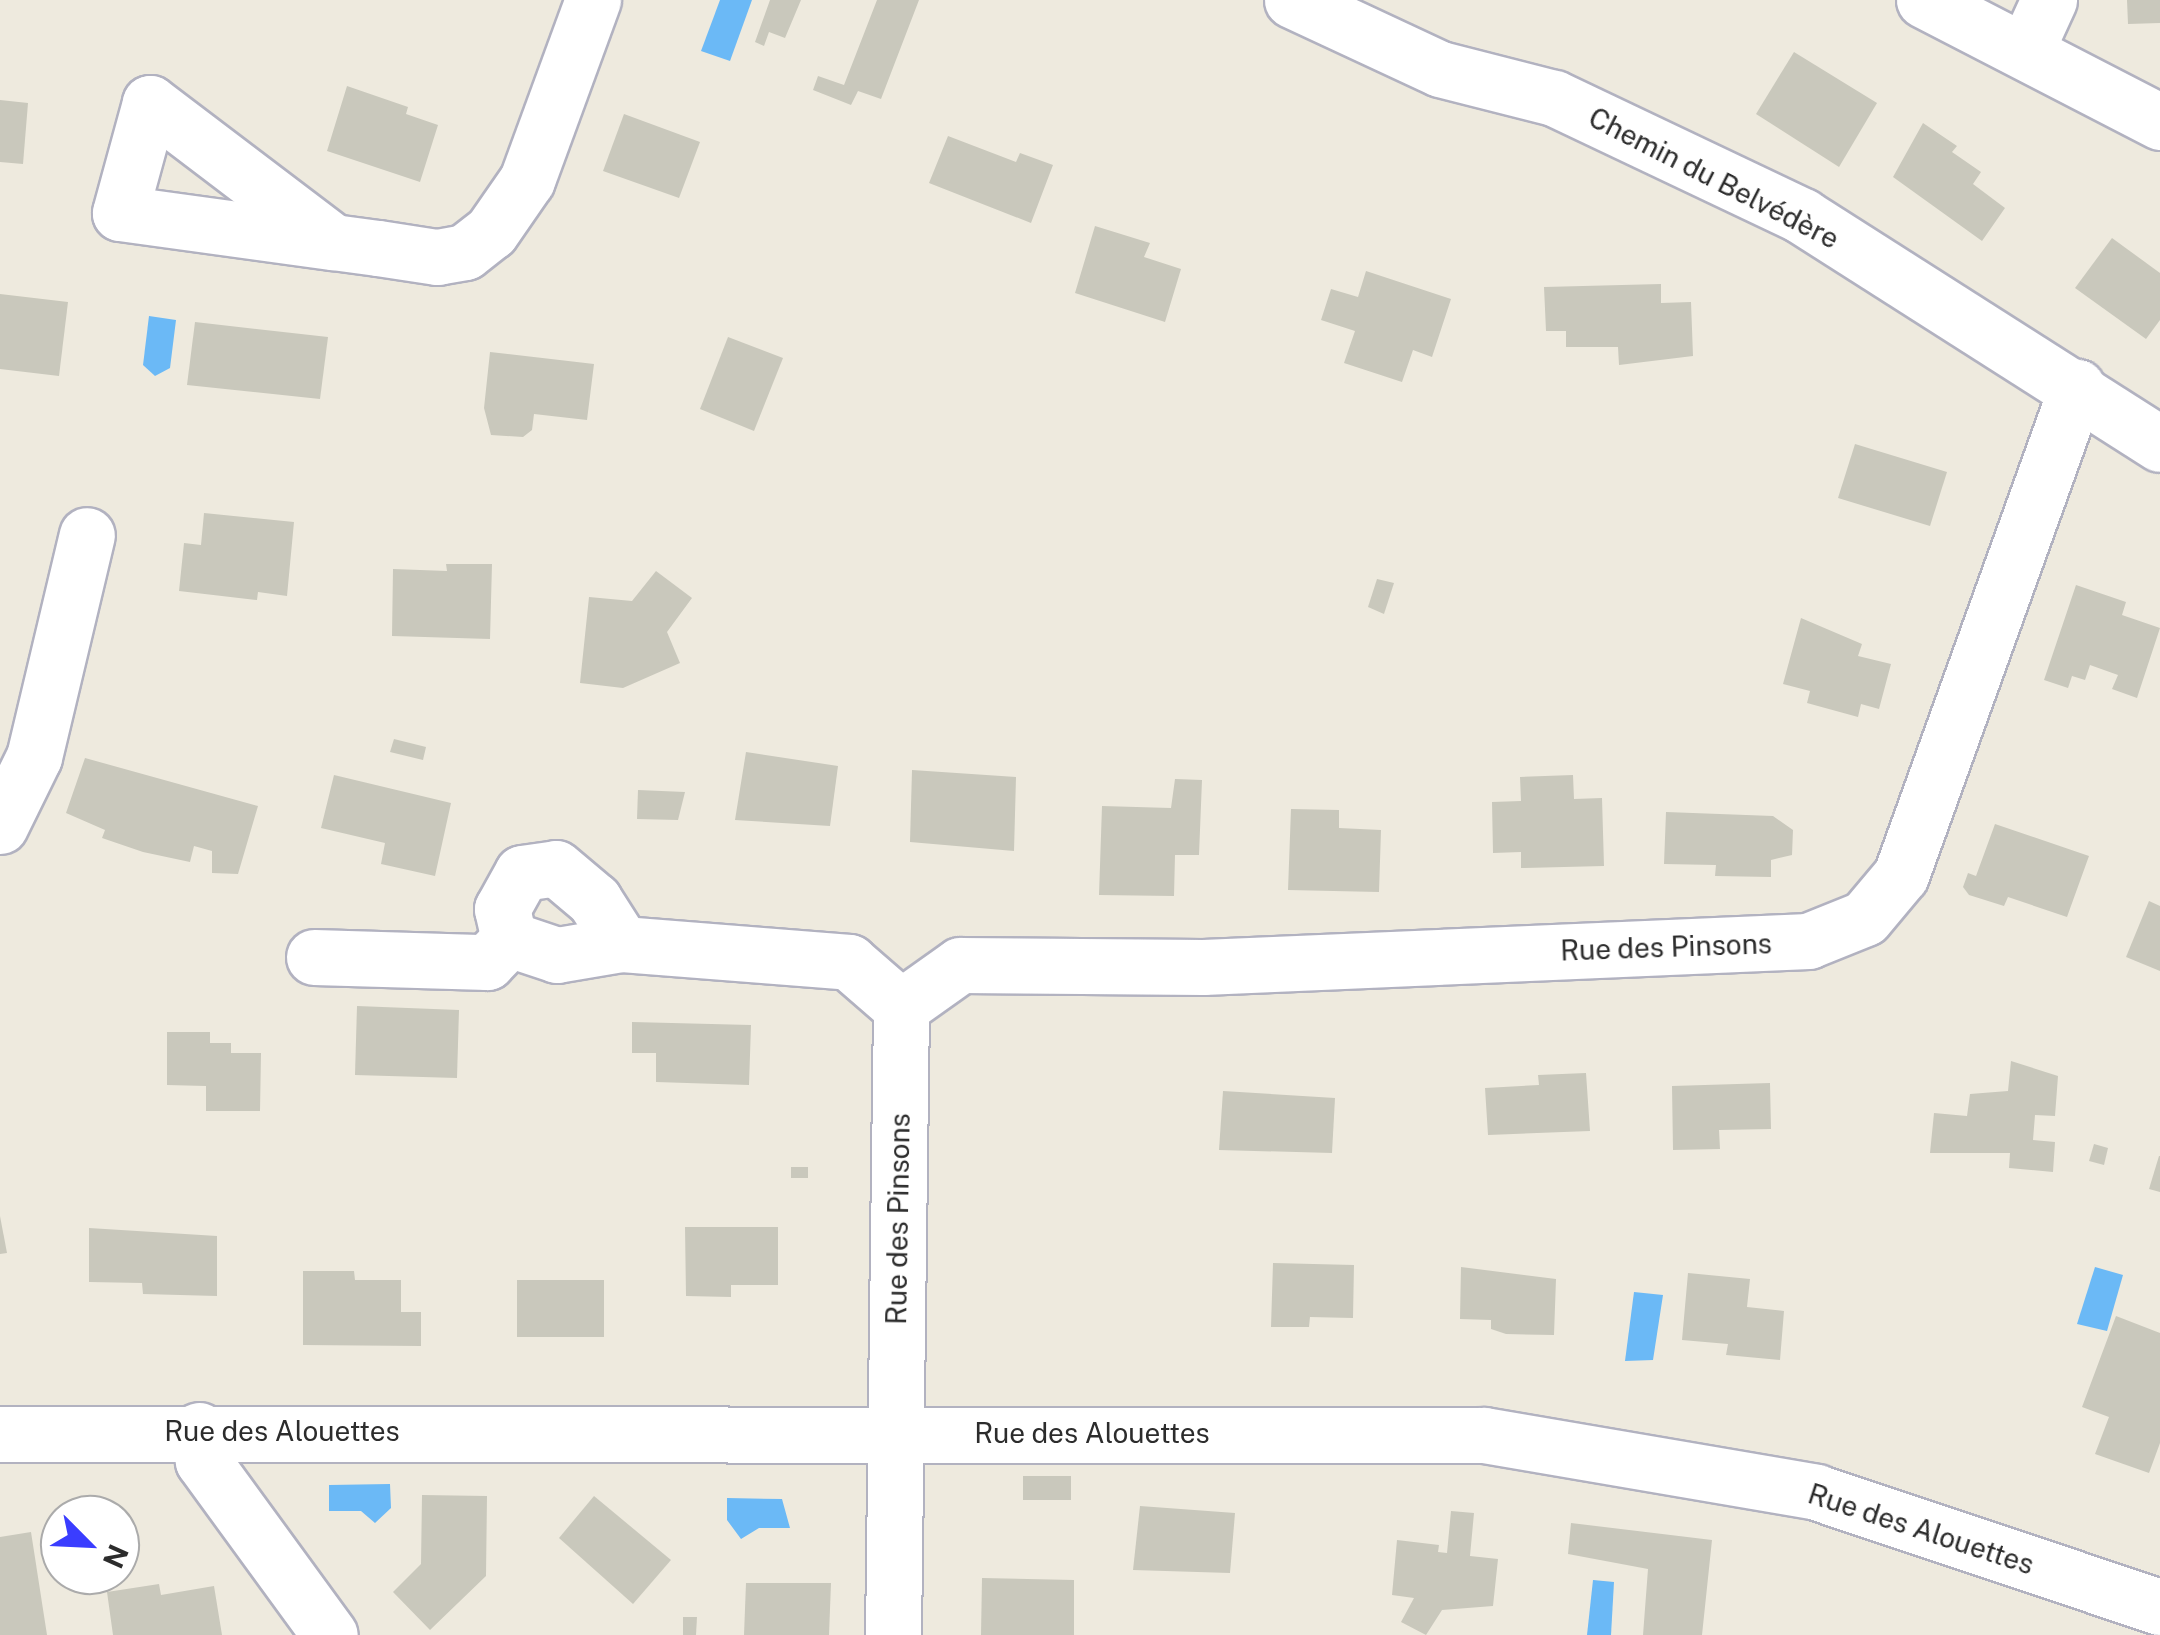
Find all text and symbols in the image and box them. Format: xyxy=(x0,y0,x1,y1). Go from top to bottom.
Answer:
street label: Chemin du Belvédère xyxy=(1583,100,1845,256)
street label: Rue des Pinsons xyxy=(1559,927,1773,967)
street label: Rue des Pinsons xyxy=(879,1113,917,1325)
street label: Rue des Alouettes xyxy=(164,1414,400,1448)
street label: Rue des Alouettes xyxy=(974,1416,1210,1450)
street label: Rue des Alouettes xyxy=(1804,1477,2038,1581)
north arrow xyxy=(40,1495,140,1595)
text: N xyxy=(97,1540,136,1573)

